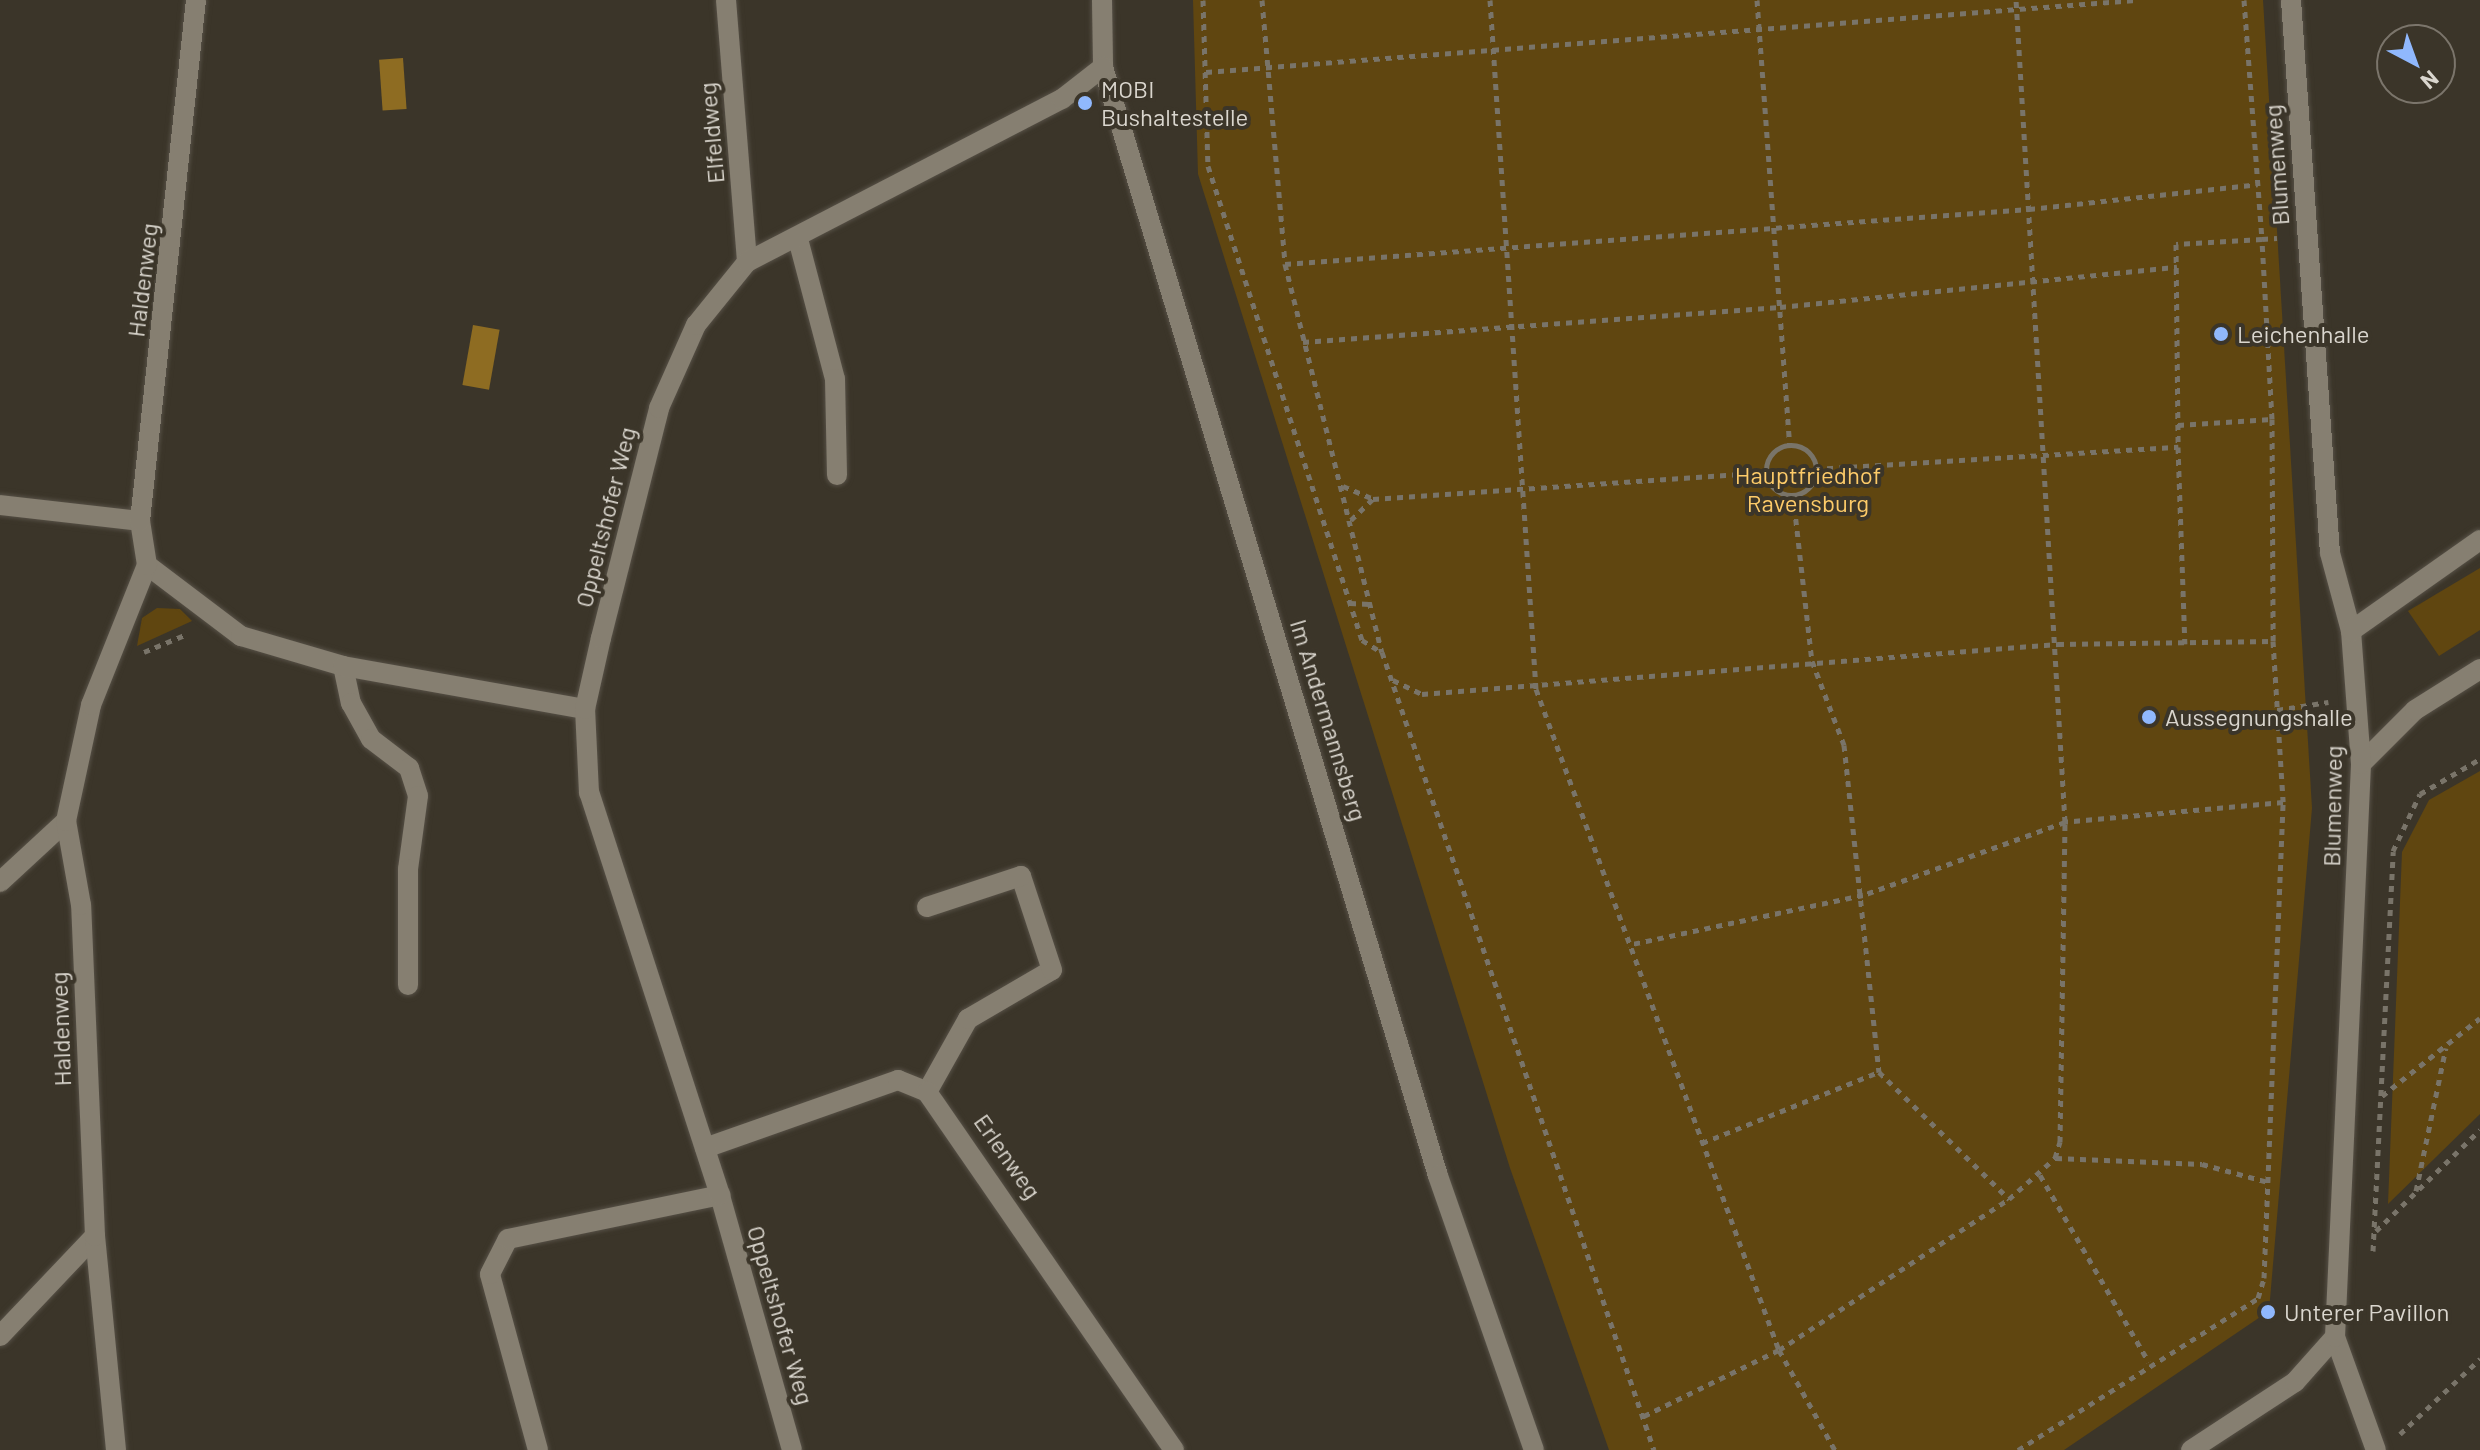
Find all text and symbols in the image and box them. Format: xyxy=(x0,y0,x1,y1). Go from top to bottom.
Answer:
north arrow xyxy=(2376,24,2456,104)
text: N xyxy=(2416,66,2444,95)
place label: MOBI Bushaltestelle xyxy=(1101,75,1248,131)
street label: Elfeldweg xyxy=(692,81,730,185)
marker: MOBI Bushaltestelle xyxy=(1076,94,1094,112)
street label: Blumenweg xyxy=(2257,104,2295,226)
street label: Haldenweg xyxy=(121,221,163,339)
place label: Leichenhalle xyxy=(2237,320,2370,348)
marker: Leichenhalle xyxy=(2212,325,2230,343)
street label: Oppeltshofer Weg xyxy=(569,424,641,610)
park label: Hauptfriedhof Ravensburg xyxy=(1735,461,1881,517)
street label: Im Andermannsberg xyxy=(1285,616,1373,824)
place label: Aussegnungshalle xyxy=(2165,703,2353,731)
marker: Aussegnungshalle xyxy=(2140,708,2158,726)
street label: Blumenweg xyxy=(2317,745,2347,867)
street label: Haldenweg xyxy=(44,971,76,1087)
street label: Erlenweg xyxy=(968,1108,1048,1204)
street label: Oppeltshofer Weg xyxy=(742,1222,820,1408)
place label: Unterer Pavillon xyxy=(2284,1298,2449,1326)
marker: Unterer Pavillon xyxy=(2259,1303,2277,1321)

